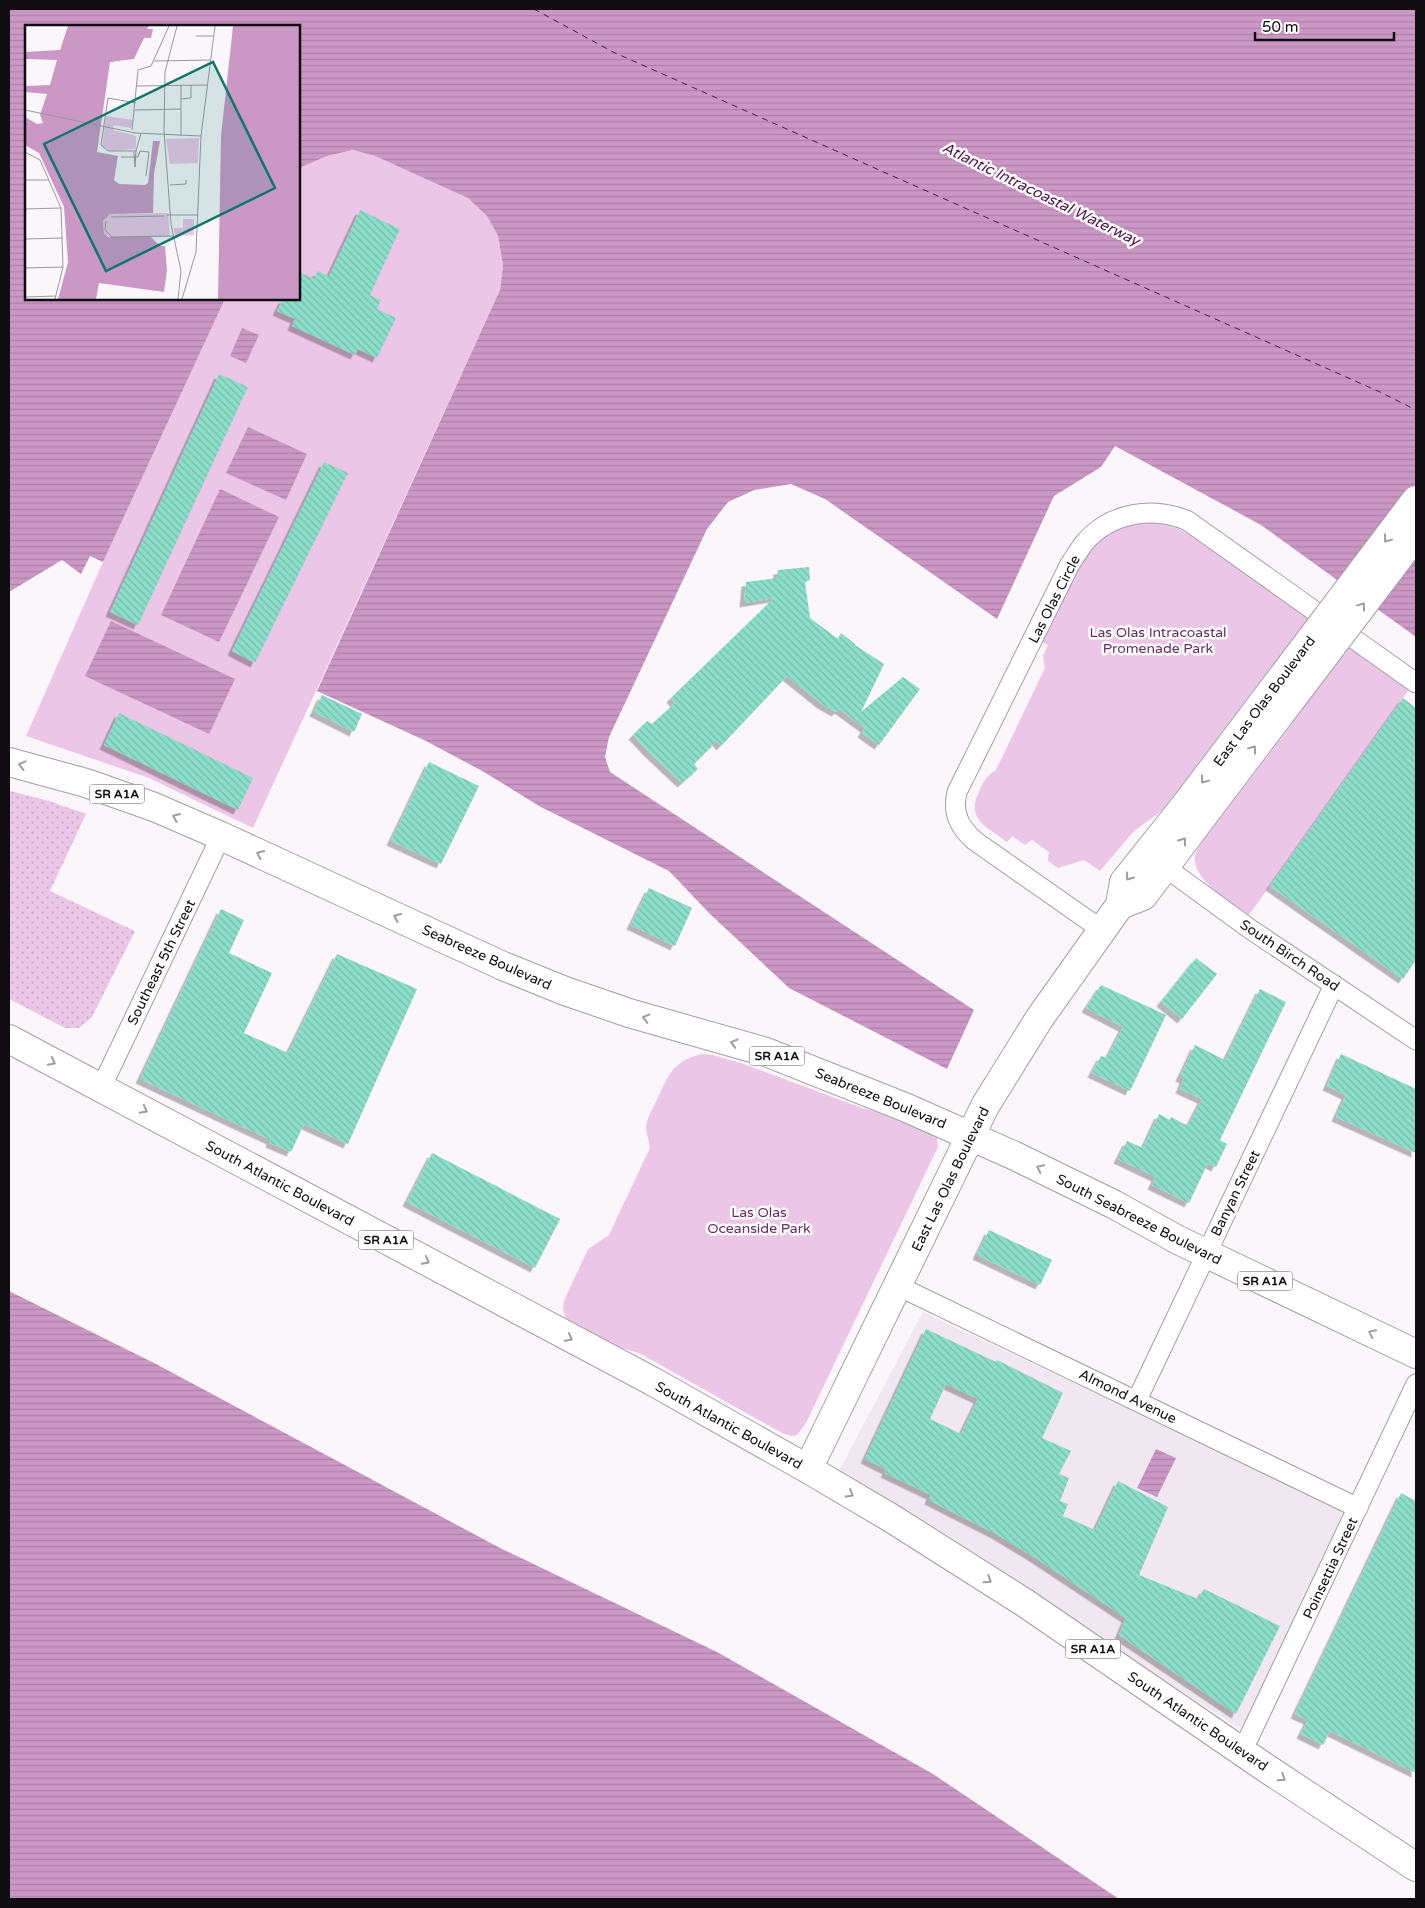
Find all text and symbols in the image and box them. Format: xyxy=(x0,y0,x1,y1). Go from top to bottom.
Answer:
scale bar xyxy=(1255,10,1394,42)
text: 50 m xyxy=(1262,18,1299,36)
inset map xyxy=(25,25,300,300)
water label: Atlantic Intracoastal Waterway xyxy=(939,138,1144,251)
one-way arrow xyxy=(1384,533,1393,543)
street label: Las Olas Circle xyxy=(1025,552,1084,646)
one-way arrow xyxy=(1357,603,1365,612)
park label: Las Olas Intracoastal Promenade Park xyxy=(1089,624,1227,657)
street label: East Las Olas Boulevard xyxy=(1210,633,1319,770)
one-way arrow xyxy=(1248,746,1256,755)
one-way arrow xyxy=(18,760,27,771)
one-way arrow xyxy=(1201,774,1210,784)
road number: SR A1A xyxy=(90,784,144,804)
one-way arrow xyxy=(172,812,181,823)
one-way arrow xyxy=(1178,838,1186,847)
one-way arrow xyxy=(256,849,265,860)
one-way arrow xyxy=(1126,871,1135,881)
street label: Southeast 5th Street xyxy=(124,896,199,1028)
one-way arrow xyxy=(393,912,402,923)
street label: South Birch Road xyxy=(1237,916,1343,995)
street label: Seabreeze Boulevard xyxy=(419,921,554,994)
one-way arrow xyxy=(641,1013,650,1024)
one-way arrow xyxy=(731,1038,739,1048)
road number: SR A1A xyxy=(750,1046,804,1066)
one-way arrow xyxy=(47,1055,56,1065)
street label: Seabreeze Boulevard xyxy=(813,1064,949,1133)
one-way arrow xyxy=(138,1104,147,1114)
street label: East Las Olas Boulevard xyxy=(908,1104,993,1254)
street label: South Atlantic Boulevard xyxy=(203,1137,357,1230)
street label: Banyan Street xyxy=(1207,1147,1264,1239)
one-way arrow xyxy=(1036,1164,1045,1174)
street label: South Seabreeze Boulevard xyxy=(1053,1170,1224,1269)
park label: Las Olas Oceanside Park xyxy=(707,1204,811,1237)
road number: SR A1A xyxy=(358,1230,414,1250)
one-way arrow xyxy=(421,1255,430,1265)
road number: SR A1A xyxy=(1238,1272,1292,1290)
one-way arrow xyxy=(1368,1329,1377,1339)
one-way arrow xyxy=(564,1331,573,1341)
street label: Almond Avenue xyxy=(1076,1366,1179,1427)
street label: South Atlantic Boulevard xyxy=(652,1378,805,1473)
one-way arrow xyxy=(845,1487,854,1497)
street label: Poinsettia Street xyxy=(1299,1514,1362,1622)
one-way arrow xyxy=(983,1573,992,1583)
road number: SR A1A xyxy=(1066,1640,1120,1658)
street label: South Atlantic Boulevard xyxy=(1124,1668,1271,1775)
one-way arrow xyxy=(1276,1772,1286,1781)

